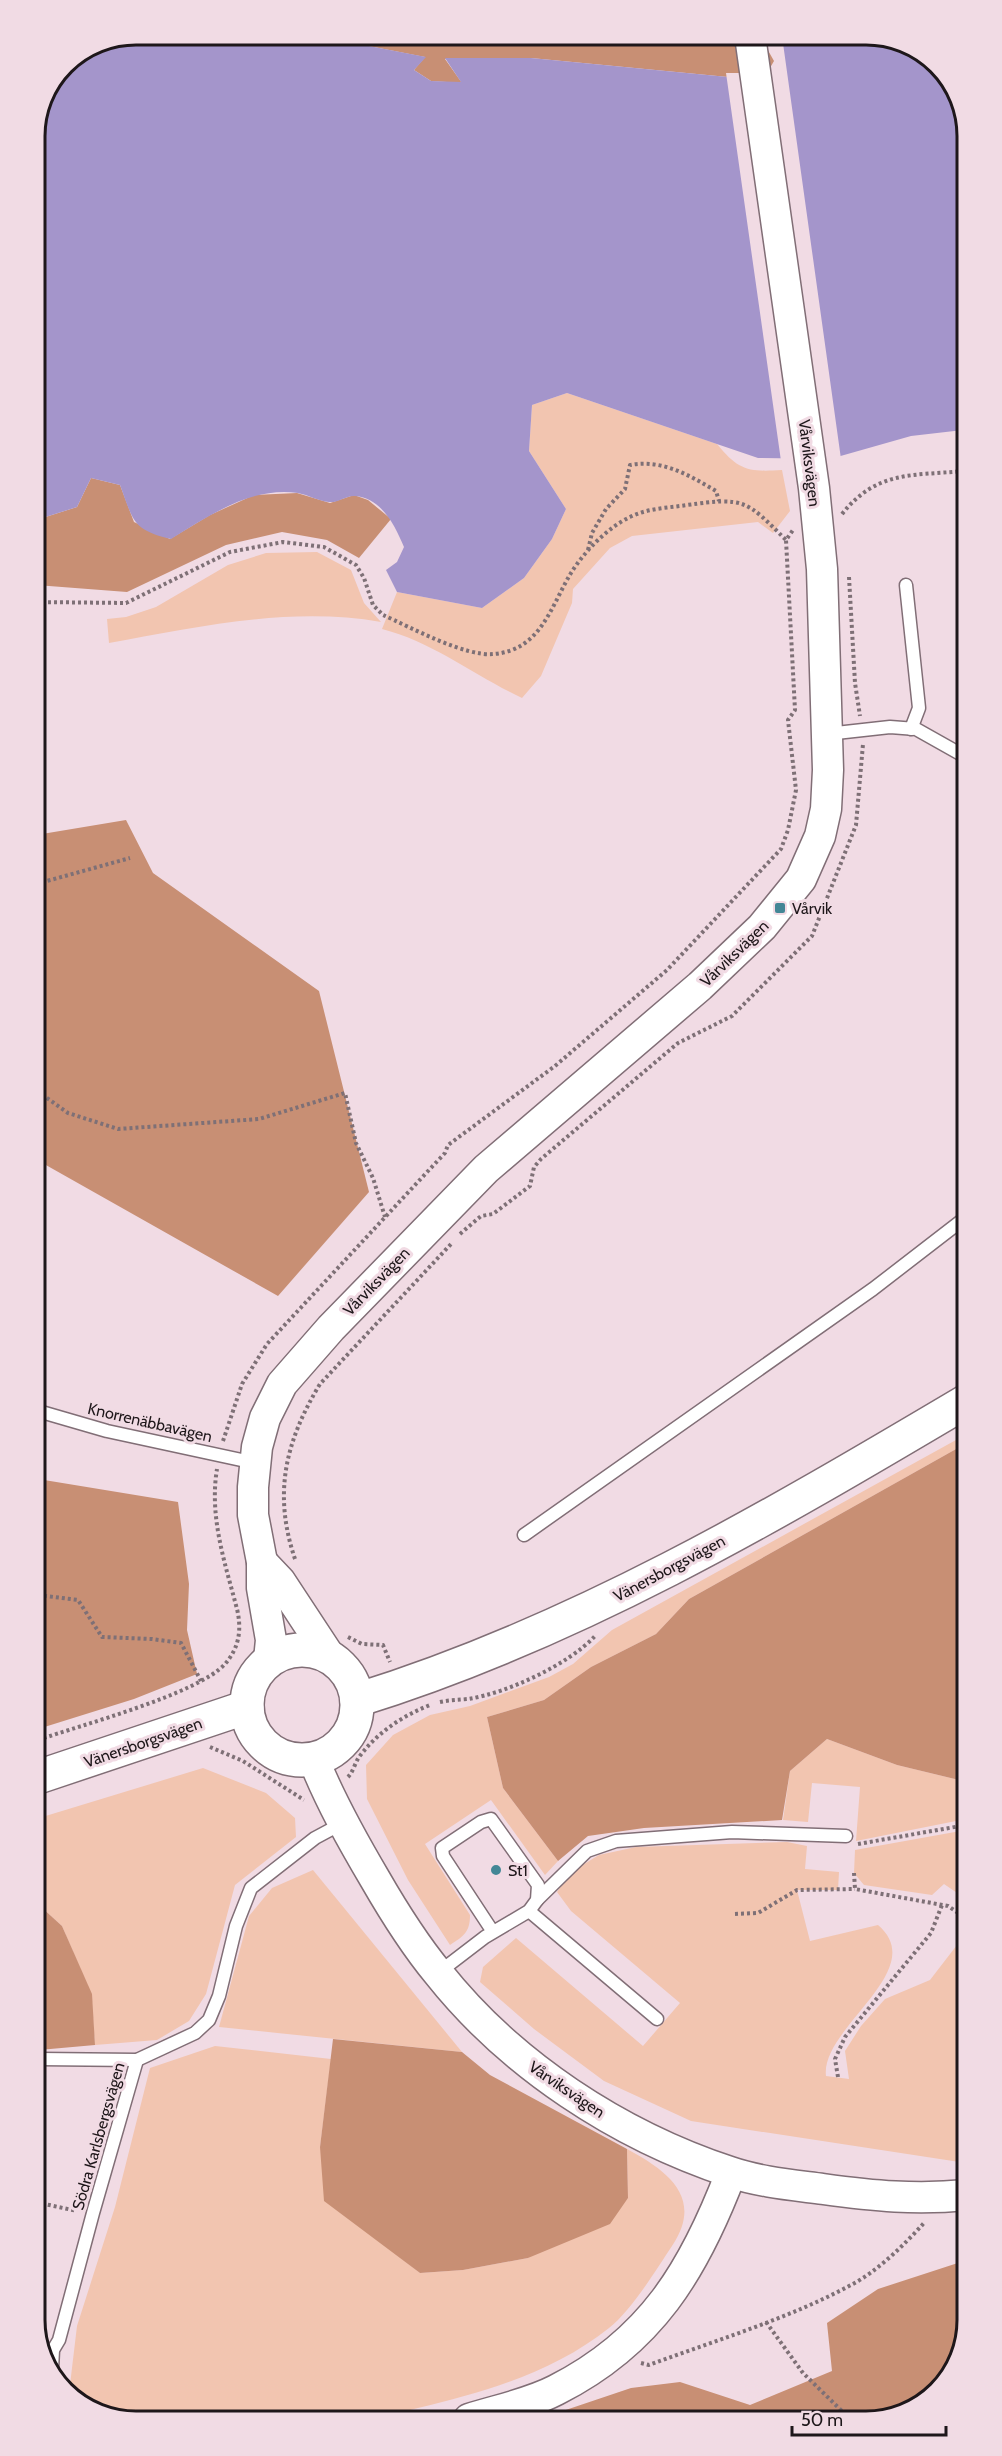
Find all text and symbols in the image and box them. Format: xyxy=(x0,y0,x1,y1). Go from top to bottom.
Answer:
street label: Vårviksvägen xyxy=(795,418,824,508)
place label: Vårvik xyxy=(792,899,833,918)
marker: Vårvik xyxy=(773,901,787,915)
street label: Vårviksvägen xyxy=(696,916,772,991)
street label: Vårviksvägen xyxy=(339,1243,414,1319)
street label: Knorrenäbbavägen xyxy=(86,1399,214,1446)
street label: Vänersborgsvägen xyxy=(610,1531,728,1606)
street label: Vänersborgsvägen xyxy=(82,1713,205,1772)
place label: St1 xyxy=(508,1861,528,1880)
marker: St1 xyxy=(489,1863,503,1877)
street label: Vårviksvägen xyxy=(525,2057,608,2122)
street label: Södra Karlsbergsvägen xyxy=(68,2060,129,2212)
scale bar xyxy=(792,2399,946,2437)
text: 50 m xyxy=(801,2409,843,2431)

